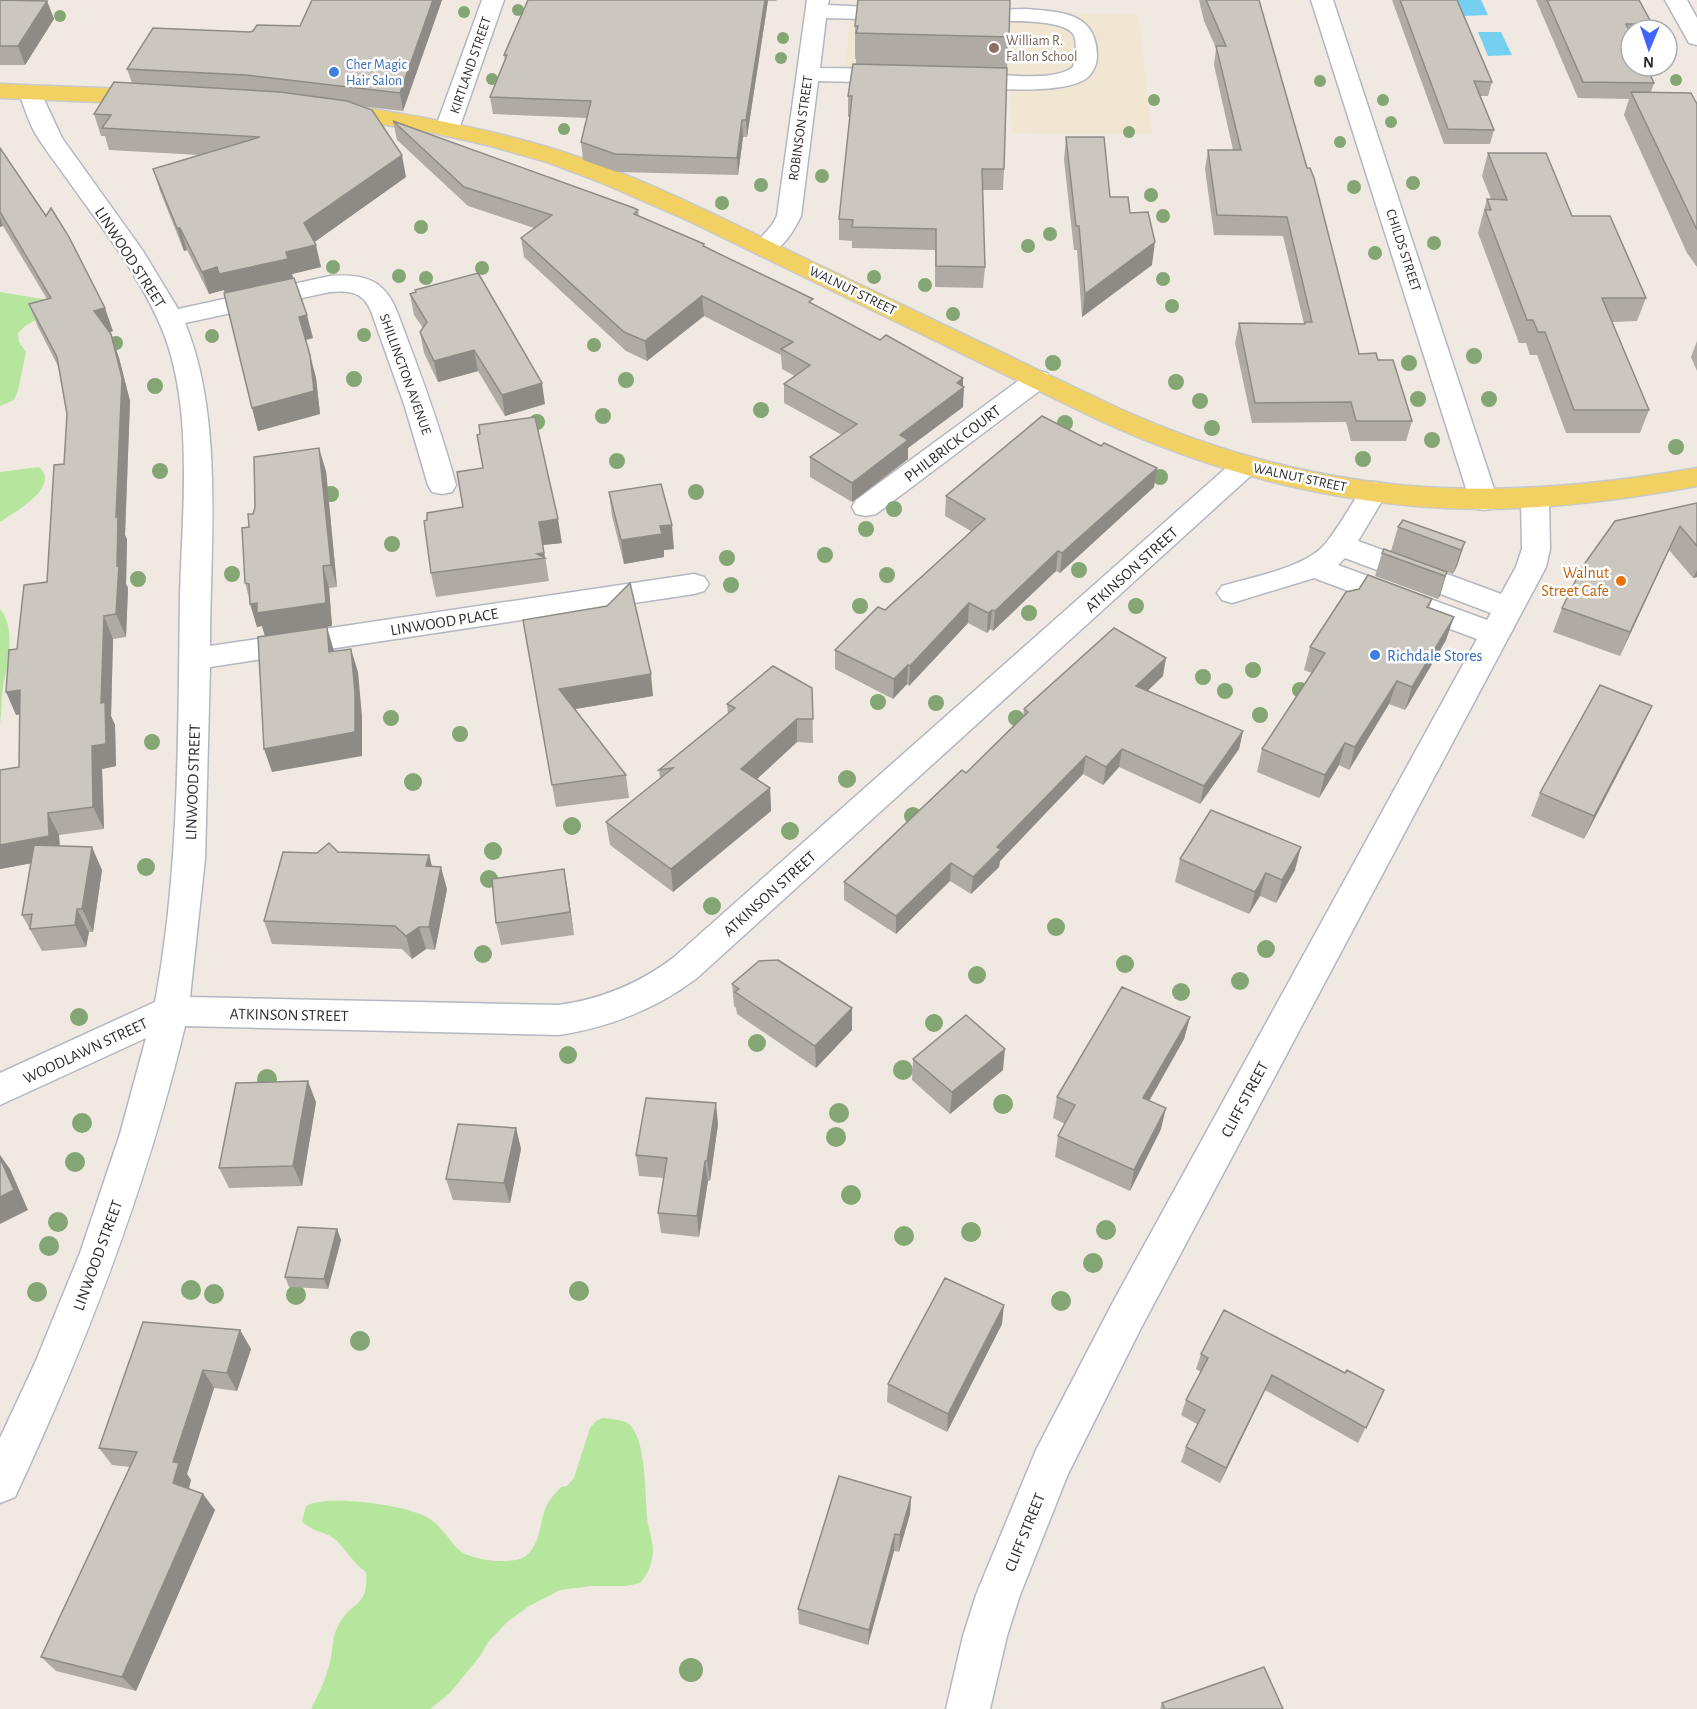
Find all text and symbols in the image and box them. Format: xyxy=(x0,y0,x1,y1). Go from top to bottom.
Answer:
street label: KIRTLAND STREET xyxy=(448,15,494,116)
north arrow xyxy=(1619,18,1679,78)
place label: William R. Fallon School xyxy=(1006,34,1078,64)
marker: William R. Fallon School xyxy=(987,41,1001,55)
text: N xyxy=(1643,54,1654,70)
place label: Cher Magic Hair Salon xyxy=(346,58,407,88)
marker: Cher Magic Hair Salon xyxy=(327,65,341,79)
street label: ROBINSON STREET xyxy=(787,74,815,182)
street label: LINWOOD STREET xyxy=(92,204,169,311)
street label: CHILDS STREET xyxy=(1383,207,1423,293)
street label: WALNUT STREET xyxy=(807,264,898,318)
street label: SHILLINGTON AVENUE xyxy=(377,312,434,437)
street label: PHILBRICK COURT xyxy=(901,402,1004,485)
street label: WALNUT STREET xyxy=(1252,461,1348,495)
street label: ATKINSON STREET xyxy=(1082,524,1181,615)
place label: Walnut Street Cafe xyxy=(1541,565,1609,599)
marker: Walnut Street Cafe xyxy=(1614,574,1628,588)
street label: LINWOOD PLACE xyxy=(389,606,499,638)
marker: Richdale Stores xyxy=(1368,648,1382,662)
place label: Richdale Stores xyxy=(1387,648,1483,664)
street label: LINWOOD STREET xyxy=(183,724,203,840)
street label: ATKINSON STREET xyxy=(720,848,819,939)
street label: ATKINSON STREET xyxy=(229,1006,349,1024)
street label: WOODLAWN STREET xyxy=(21,1015,150,1087)
street label: CLIFF STREET xyxy=(1218,1059,1272,1140)
street label: LINWOOD STREET xyxy=(71,1198,125,1313)
street label: CLIFF STREET xyxy=(1002,1491,1048,1574)

